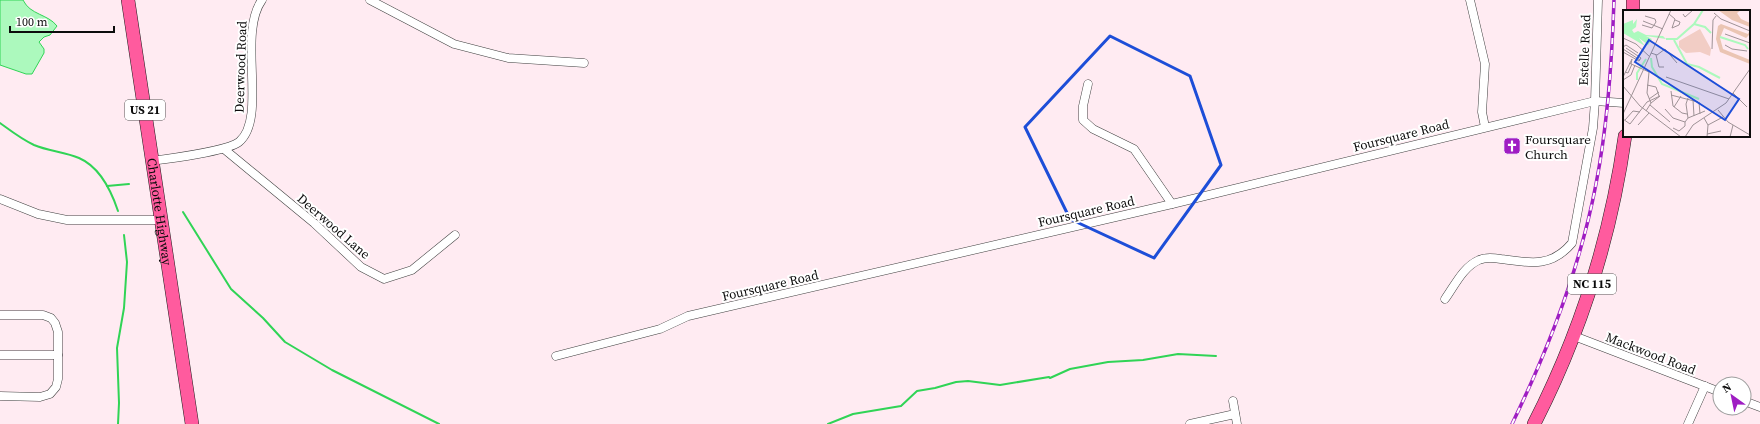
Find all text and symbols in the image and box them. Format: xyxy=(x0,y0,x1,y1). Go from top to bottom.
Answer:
scale bar xyxy=(10,8,114,34)
inset map xyxy=(1623,10,1750,137)
text: 100 m xyxy=(16,14,48,30)
street label: Estelle Road xyxy=(1575,14,1594,86)
street label: Deerwood Road xyxy=(230,20,251,113)
road number: US 21 xyxy=(125,100,165,120)
street label: Foursquare Road xyxy=(1351,115,1452,156)
place label: Foursquare Church xyxy=(1525,131,1591,163)
church icon: Foursquare Church xyxy=(1502,136,1522,156)
street label: Charlotte Highway xyxy=(143,157,176,267)
street label: Deerwood Lane xyxy=(294,190,374,263)
street label: Foursquare Road xyxy=(1036,192,1137,231)
street label: Foursquare Road xyxy=(720,266,821,305)
road number: NC 115 xyxy=(1568,274,1616,294)
street label: Mackwood Road xyxy=(1603,328,1699,379)
north arrow xyxy=(1712,376,1752,416)
text: N xyxy=(1719,380,1734,397)

